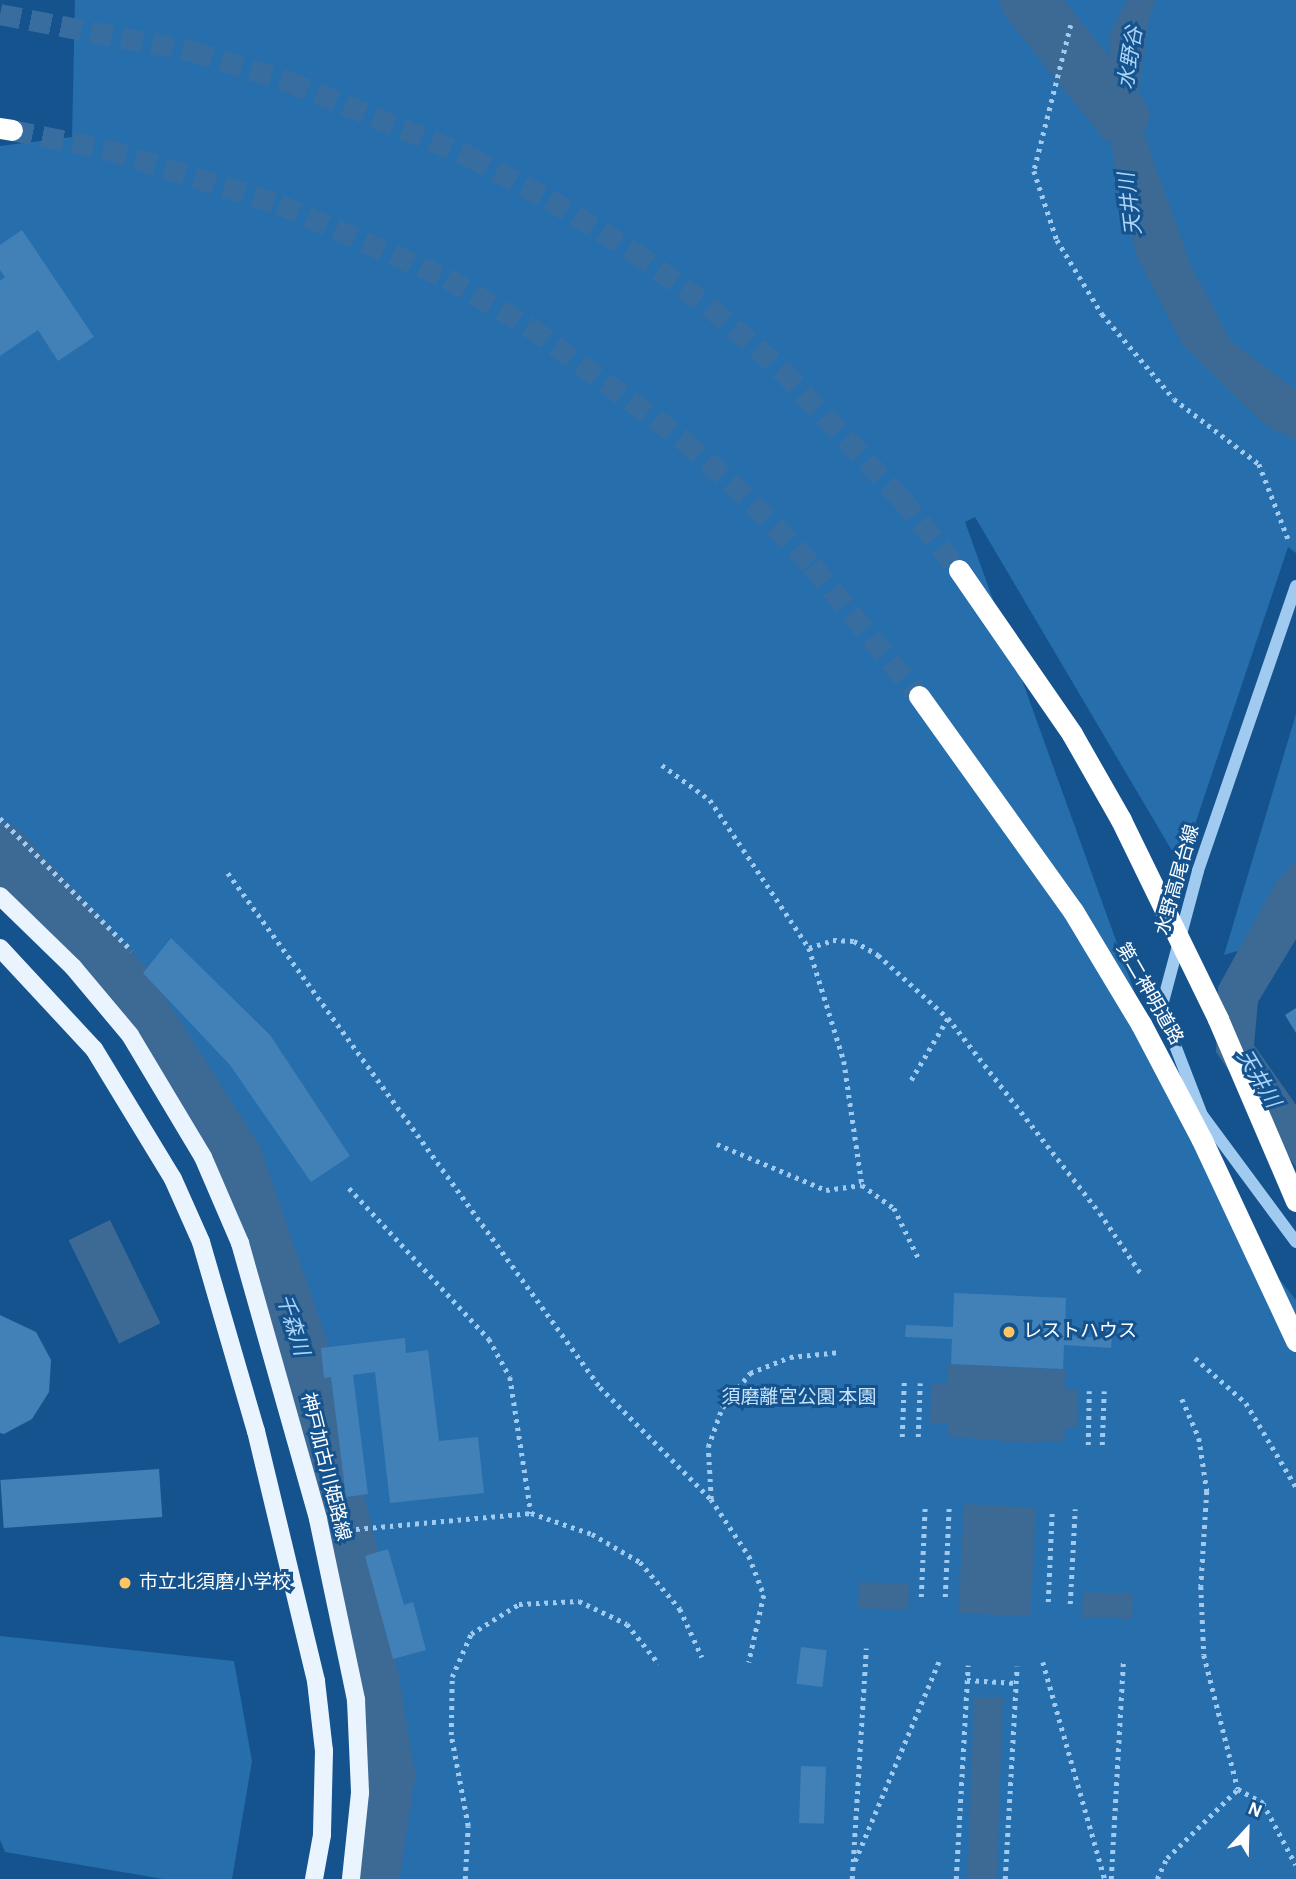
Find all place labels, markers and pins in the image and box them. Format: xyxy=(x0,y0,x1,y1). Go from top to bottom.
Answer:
place label: レストハウス xyxy=(1023,1321,1137,1343)
marker: レストハウス xyxy=(1001,1324,1017,1340)
place label: 市立北須磨小学校 xyxy=(139,1572,291,1594)
marker: 市立北須磨小学校 xyxy=(117,1575,133,1591)

